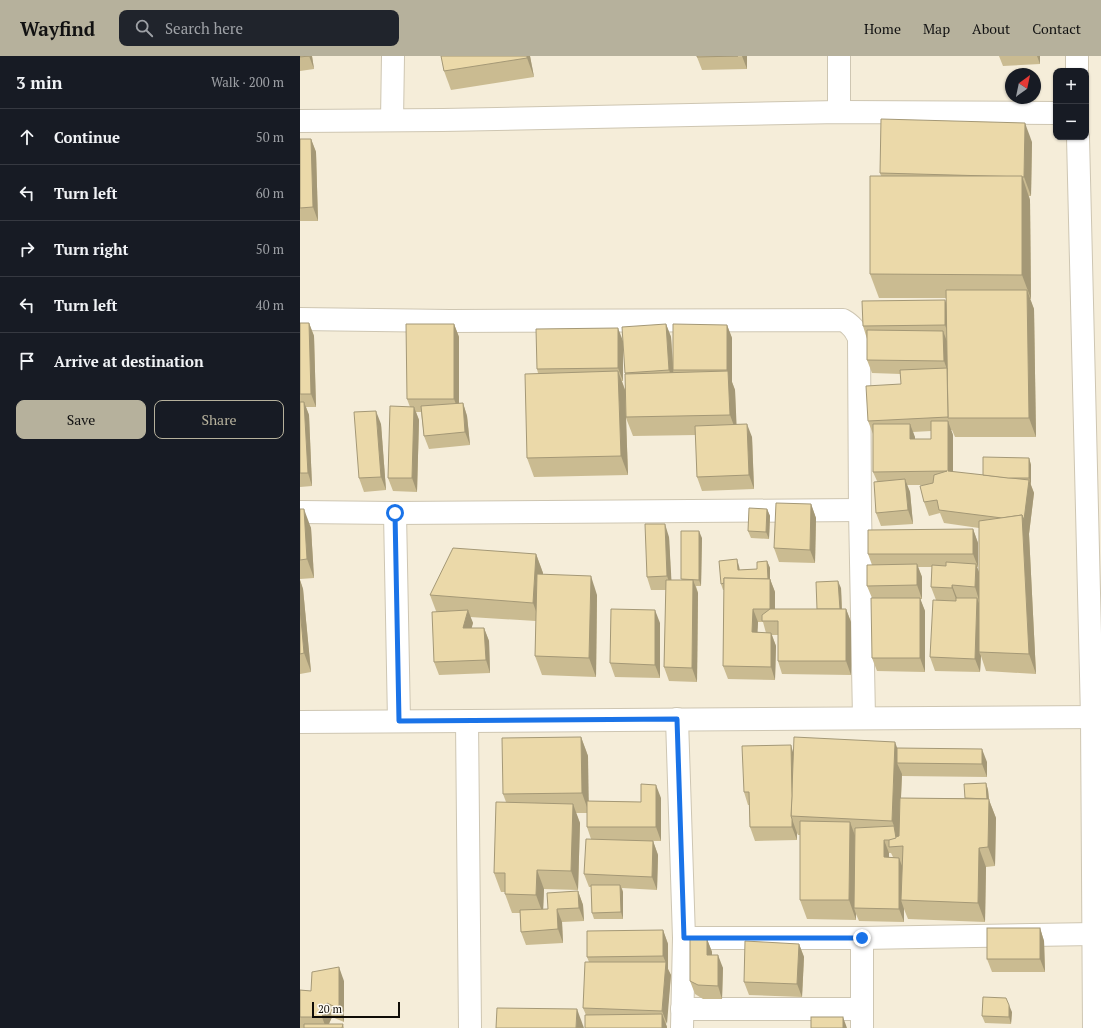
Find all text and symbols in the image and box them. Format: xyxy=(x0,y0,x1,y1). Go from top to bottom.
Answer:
search box xyxy=(119,10,399,46)
text: Wayfind xyxy=(20,16,95,41)
icon: search xyxy=(133,17,155,39)
text: Search here xyxy=(165,18,243,38)
text: Home xyxy=(864,19,901,38)
text: Map xyxy=(923,19,950,38)
text: About xyxy=(972,19,1010,38)
text: Contact xyxy=(1032,19,1081,38)
north arrow xyxy=(1005,68,1041,104)
map controls xyxy=(1053,68,1089,140)
button: + xyxy=(1053,68,1089,104)
text: 3 min xyxy=(16,71,63,94)
text: Walk · 200 m xyxy=(211,73,284,91)
button: − xyxy=(1053,104,1089,140)
icon: ahead xyxy=(16,126,38,148)
text: Continue xyxy=(54,127,120,147)
text: 50 m xyxy=(256,128,284,146)
icon: left xyxy=(16,182,38,204)
text: Turn left xyxy=(54,183,118,203)
text: 60 m xyxy=(256,184,284,202)
icon: right xyxy=(16,238,38,260)
text: Turn right xyxy=(54,239,129,259)
text: 50 m xyxy=(256,240,284,258)
icon: left xyxy=(16,294,38,316)
text: Turn left xyxy=(54,295,118,315)
text: 40 m xyxy=(256,296,284,314)
icon: arrive xyxy=(16,350,38,372)
text: Arrive at destination xyxy=(54,351,204,371)
button: Save xyxy=(16,400,146,439)
button: Share xyxy=(154,400,284,439)
route start xyxy=(386,504,404,522)
route end xyxy=(853,929,871,947)
scale bar xyxy=(312,1000,400,1019)
text: 20 m xyxy=(318,1002,342,1016)

